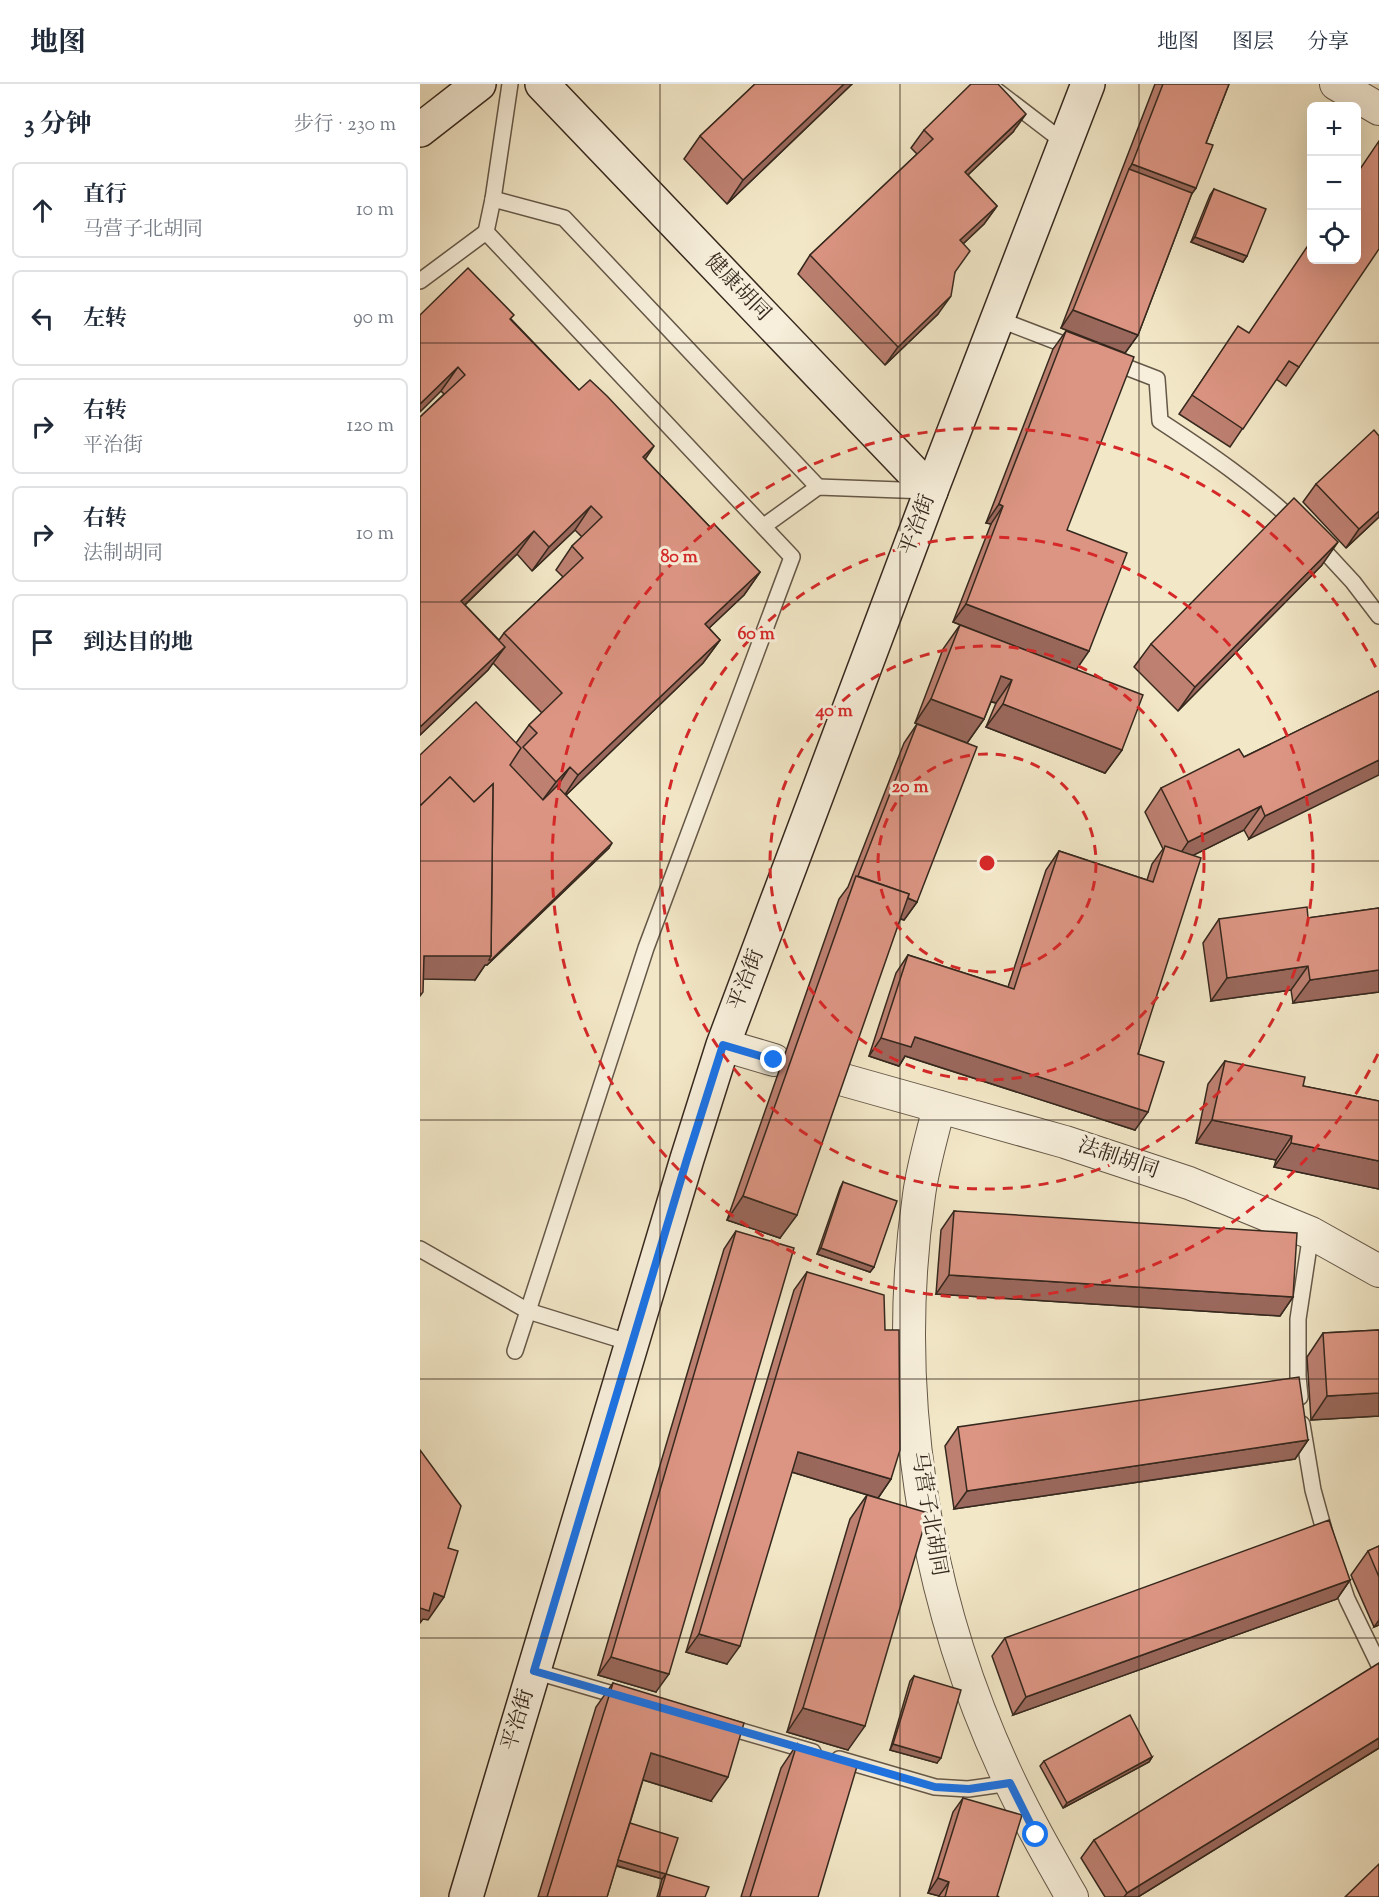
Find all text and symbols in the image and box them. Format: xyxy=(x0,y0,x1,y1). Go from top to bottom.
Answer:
text: 地图 xyxy=(30,24,86,64)
text: 地图 xyxy=(1157,28,1199,58)
text: 图层 xyxy=(1232,28,1274,58)
text: 分享 xyxy=(1307,28,1349,58)
map controls xyxy=(1307,102,1361,264)
button: + xyxy=(1307,102,1361,156)
text: 3 分钟 xyxy=(24,107,92,144)
text: 步行 · 230 m xyxy=(294,111,396,140)
button: − xyxy=(1307,156,1361,210)
text: 直行 xyxy=(83,180,127,212)
icon: ahead xyxy=(26,194,59,227)
text: 10 m xyxy=(356,196,394,225)
button: locate xyxy=(1307,210,1361,264)
text: 马营子北胡同 xyxy=(83,216,203,245)
street label: 健康胡同 xyxy=(697,247,777,329)
icon: left xyxy=(26,302,59,335)
text: 左转 xyxy=(83,304,127,336)
text: 90 m xyxy=(353,304,394,333)
text: 右转 xyxy=(83,396,127,428)
icon: right xyxy=(26,410,59,443)
text: 120 m xyxy=(346,412,394,441)
text: 平治街 xyxy=(83,432,143,461)
street label: 平治街 xyxy=(893,490,943,560)
text: 右转 xyxy=(83,504,127,536)
icon: right xyxy=(26,518,59,551)
text: 10 m xyxy=(356,520,394,549)
text: 法制胡同 xyxy=(83,540,163,569)
text: 80 m xyxy=(660,545,698,571)
text: 60 m xyxy=(737,622,775,648)
icon: arrive xyxy=(26,626,59,659)
text: 到达目的地 xyxy=(83,628,193,660)
text: 40 m xyxy=(814,699,853,725)
text: 20 m xyxy=(892,775,928,801)
centre of rings xyxy=(977,853,997,873)
street label: 平治街 xyxy=(722,945,772,1015)
route end xyxy=(760,1046,786,1072)
street label: 法制胡同 xyxy=(1073,1131,1163,1187)
street label: 马营子北胡同 xyxy=(902,1449,954,1579)
street label: 平治街 xyxy=(495,1685,543,1755)
route start xyxy=(1022,1821,1048,1847)

